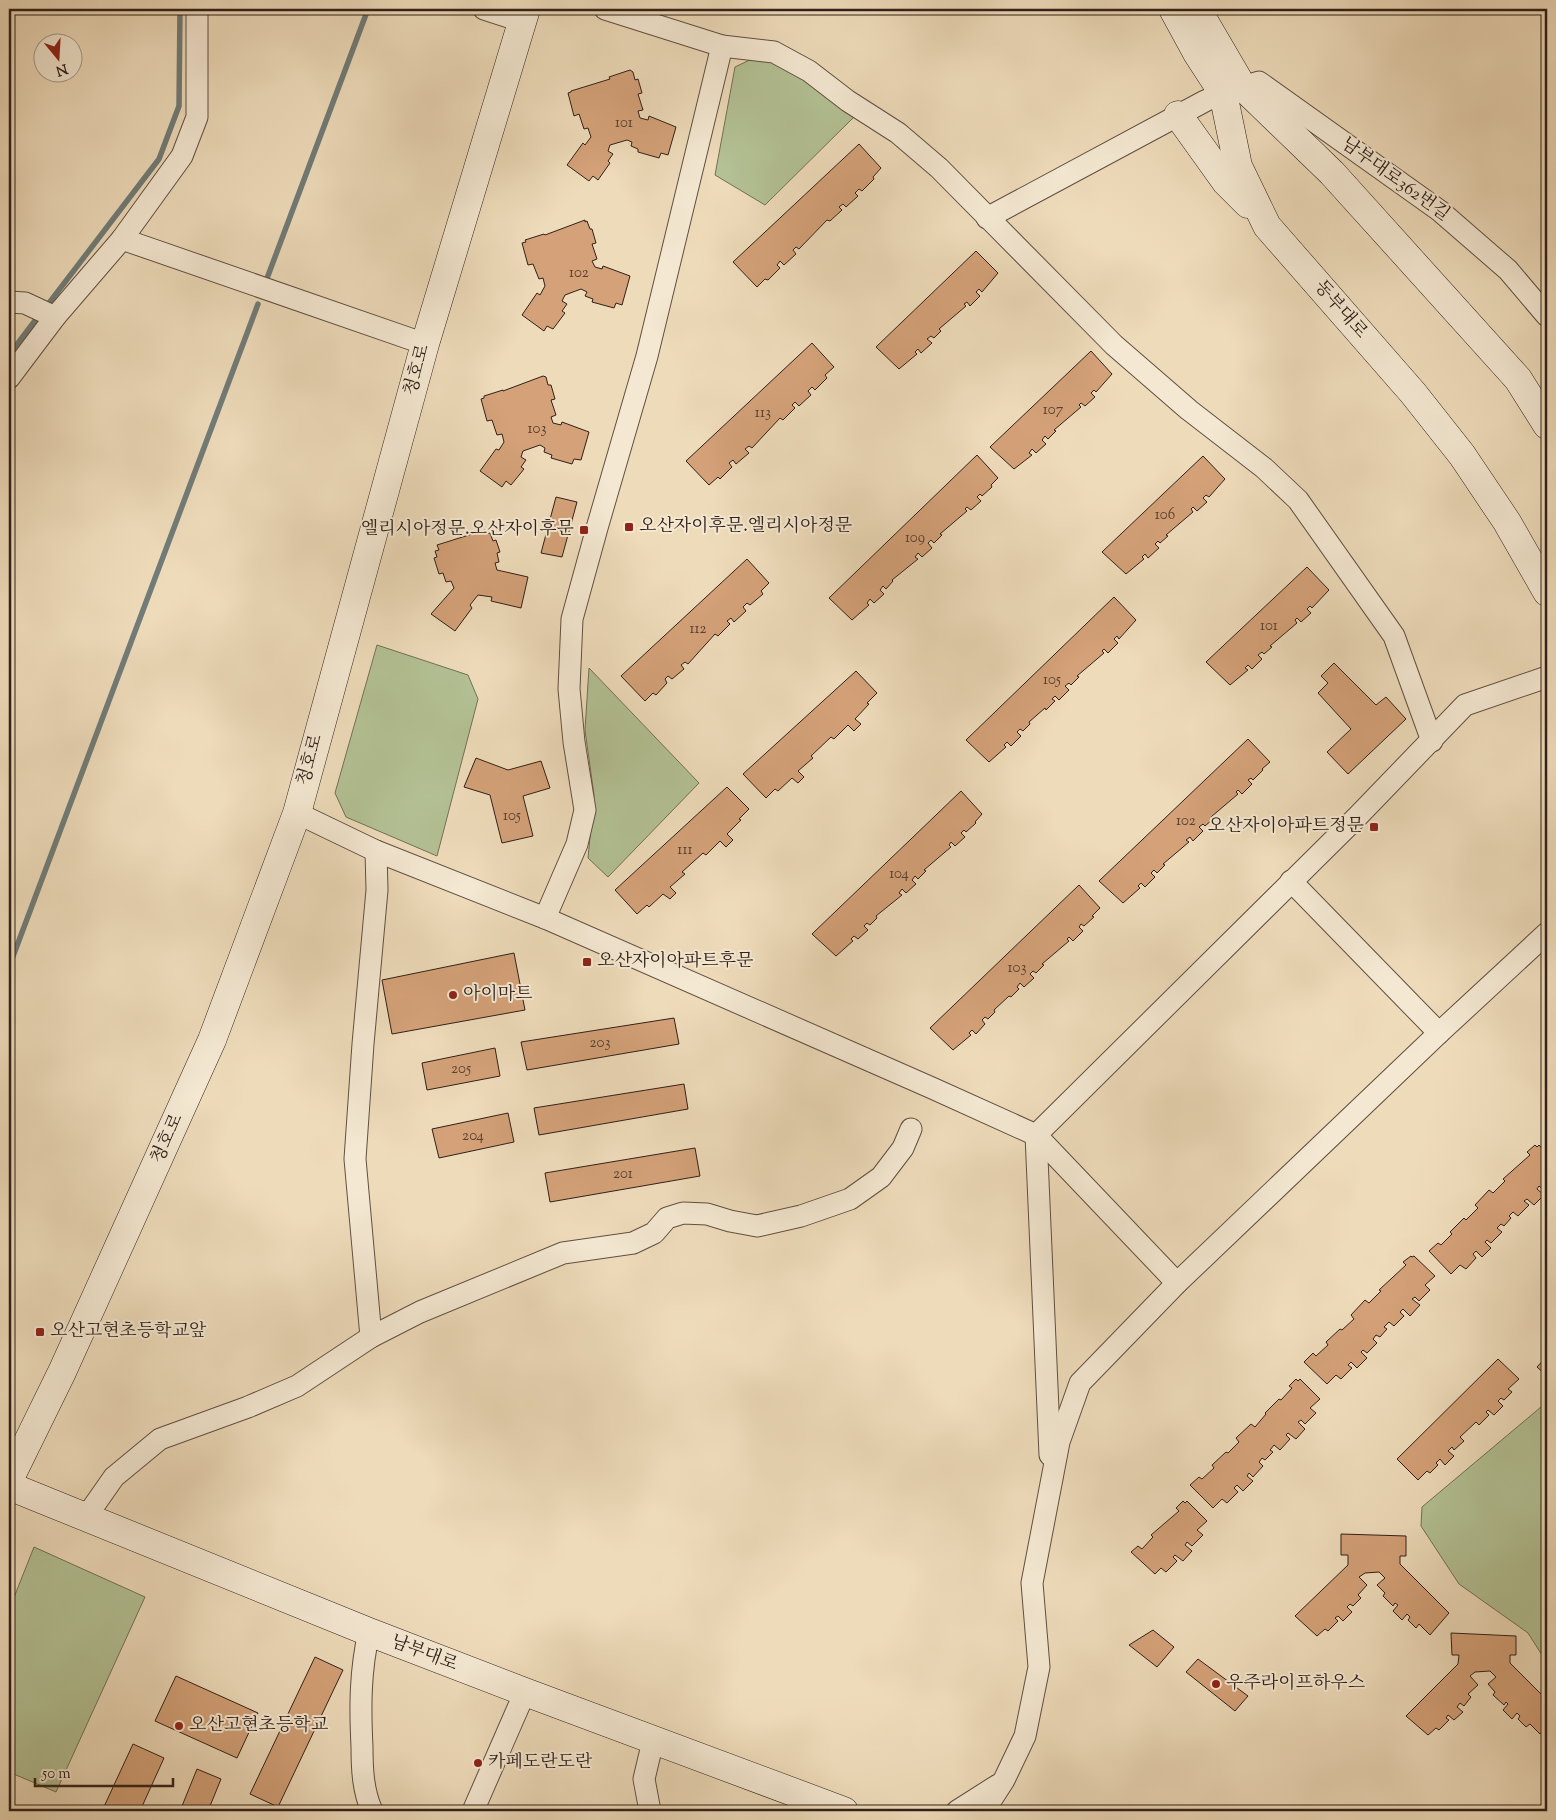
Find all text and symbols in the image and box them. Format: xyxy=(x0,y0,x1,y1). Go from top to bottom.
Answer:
north arrow xyxy=(32,32,82,82)
text: N xyxy=(53,57,70,80)
house number: 101 xyxy=(615,113,633,134)
street label: 남부대로362번길 xyxy=(1335,132,1455,228)
house number: 102 xyxy=(569,263,589,284)
street label: 동부대로 xyxy=(1307,275,1373,345)
street label: 청호로 xyxy=(399,341,437,399)
house number: 107 xyxy=(1043,400,1064,421)
house number: 113 xyxy=(755,403,771,424)
house number: 103 xyxy=(528,419,546,440)
house number: 106 xyxy=(1155,505,1175,526)
place label: 오산자이후문.엘리시아정문 xyxy=(639,514,853,540)
place label: 엘리시아정문.오산자이후문 xyxy=(361,517,575,543)
marker: 오산자이후문.엘리시아정문 xyxy=(623,521,635,533)
marker: 엘리시아정문.오산자이후문 xyxy=(578,524,590,536)
house number: 109 xyxy=(905,528,925,549)
house number: 101 xyxy=(1260,616,1278,637)
house number: 112 xyxy=(689,619,707,640)
house number: 105 xyxy=(1043,670,1061,691)
street label: 청호로 xyxy=(292,731,330,789)
house number: 105 xyxy=(503,806,521,827)
house number: 102 xyxy=(1176,811,1196,832)
place label: 오산자이아파트정문 xyxy=(1208,814,1365,840)
marker: 오산자이아파트정문 xyxy=(1368,821,1380,833)
house number: 111 xyxy=(677,840,693,861)
house number: 104 xyxy=(889,864,909,885)
place label: 오산자이아파트후문 xyxy=(597,949,754,975)
marker: 오산자이아파트후문 xyxy=(581,956,593,968)
house number: 103 xyxy=(1008,958,1026,979)
place label: 아이마트 xyxy=(463,982,533,1008)
marker: 아이마트 xyxy=(447,989,459,1001)
house number: 203 xyxy=(589,1033,611,1054)
house number: 205 xyxy=(451,1059,471,1080)
street label: 청호로 xyxy=(146,1110,190,1168)
house number: 204 xyxy=(462,1126,484,1147)
house number: 201 xyxy=(613,1164,633,1185)
place label: 오산고현초등학교앞 xyxy=(50,1319,207,1345)
marker: 오산고현초등학교앞 xyxy=(34,1326,46,1338)
street label: 남부대로 xyxy=(387,1629,461,1679)
place label: 우주라이프하우스 xyxy=(1226,1671,1366,1697)
marker: 우주라이프하우스 xyxy=(1210,1678,1222,1690)
place label: 오산고현초등학교 xyxy=(189,1713,329,1739)
marker: 오산고현초등학교 xyxy=(173,1720,185,1732)
place label: 카페도란도란 xyxy=(488,1750,593,1776)
scale bar xyxy=(35,1755,172,1787)
marker: 카페도란도란 xyxy=(472,1757,484,1769)
text: 50 m xyxy=(41,1764,71,1785)

